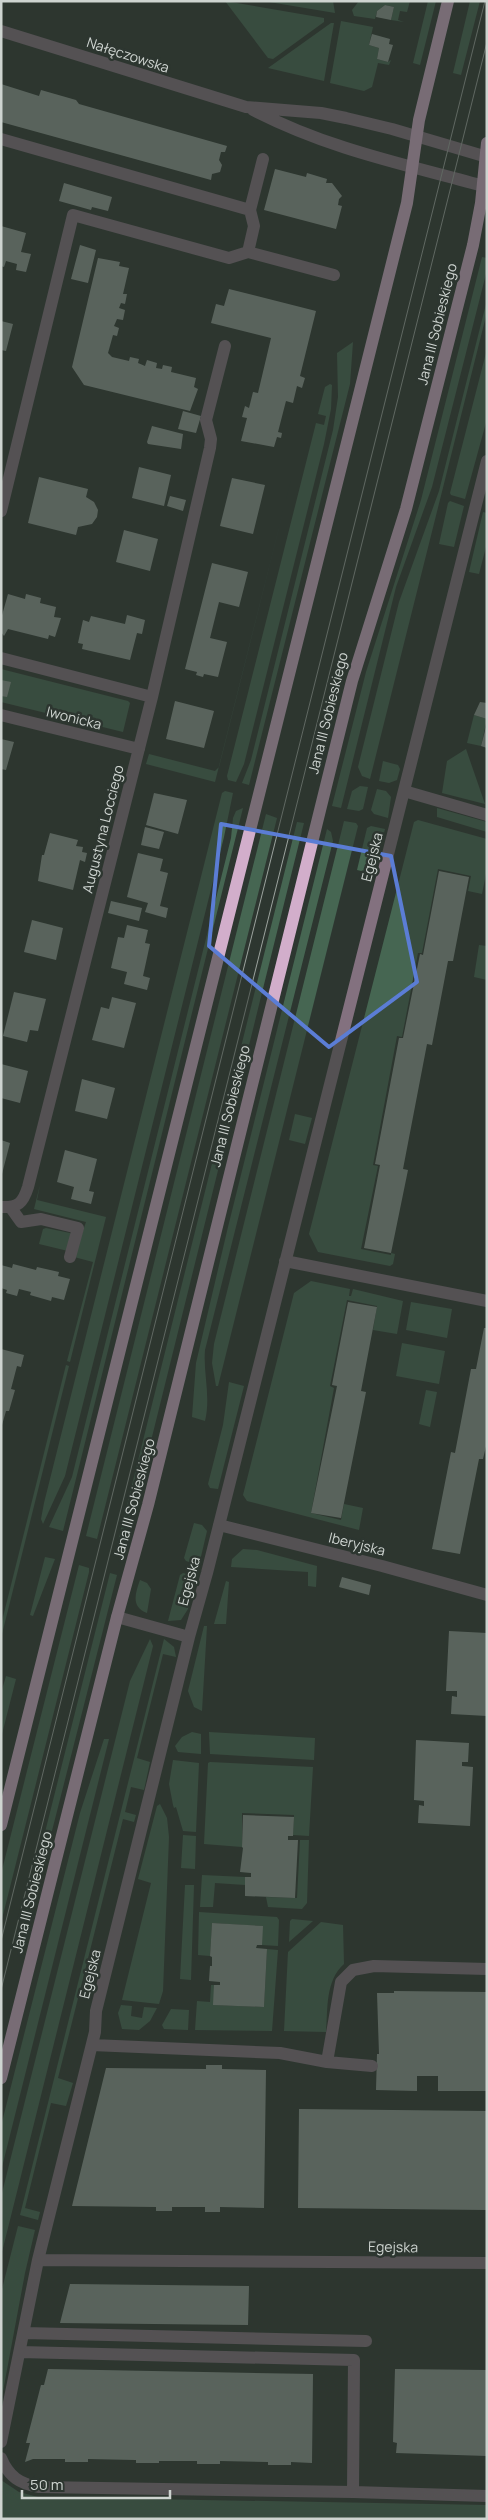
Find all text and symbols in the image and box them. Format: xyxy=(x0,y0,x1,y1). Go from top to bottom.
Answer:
street label: Nałęczowska xyxy=(84,32,172,77)
street label: Jana III Sobieskiego xyxy=(412,261,461,387)
street label: Jana III Sobieskiego xyxy=(303,650,352,776)
street label: Iwonicka xyxy=(45,702,104,734)
street label: Augustyna Locciego xyxy=(77,763,128,895)
street label: Egejska xyxy=(356,830,387,883)
street label: Jana III Sobieskiego xyxy=(205,1043,254,1169)
street label: Jana III Sobieskiego xyxy=(108,1436,159,1562)
street label: Iberyjska xyxy=(327,1527,387,1560)
street label: Egejska xyxy=(173,1554,204,1607)
street label: Jana III Sobieskiego xyxy=(7,1829,56,1955)
street label: Egejska xyxy=(74,1947,105,2000)
street label: Egejska xyxy=(368,2237,418,2256)
scale bar xyxy=(22,2468,170,2500)
text: 50 m xyxy=(30,2474,64,2495)

